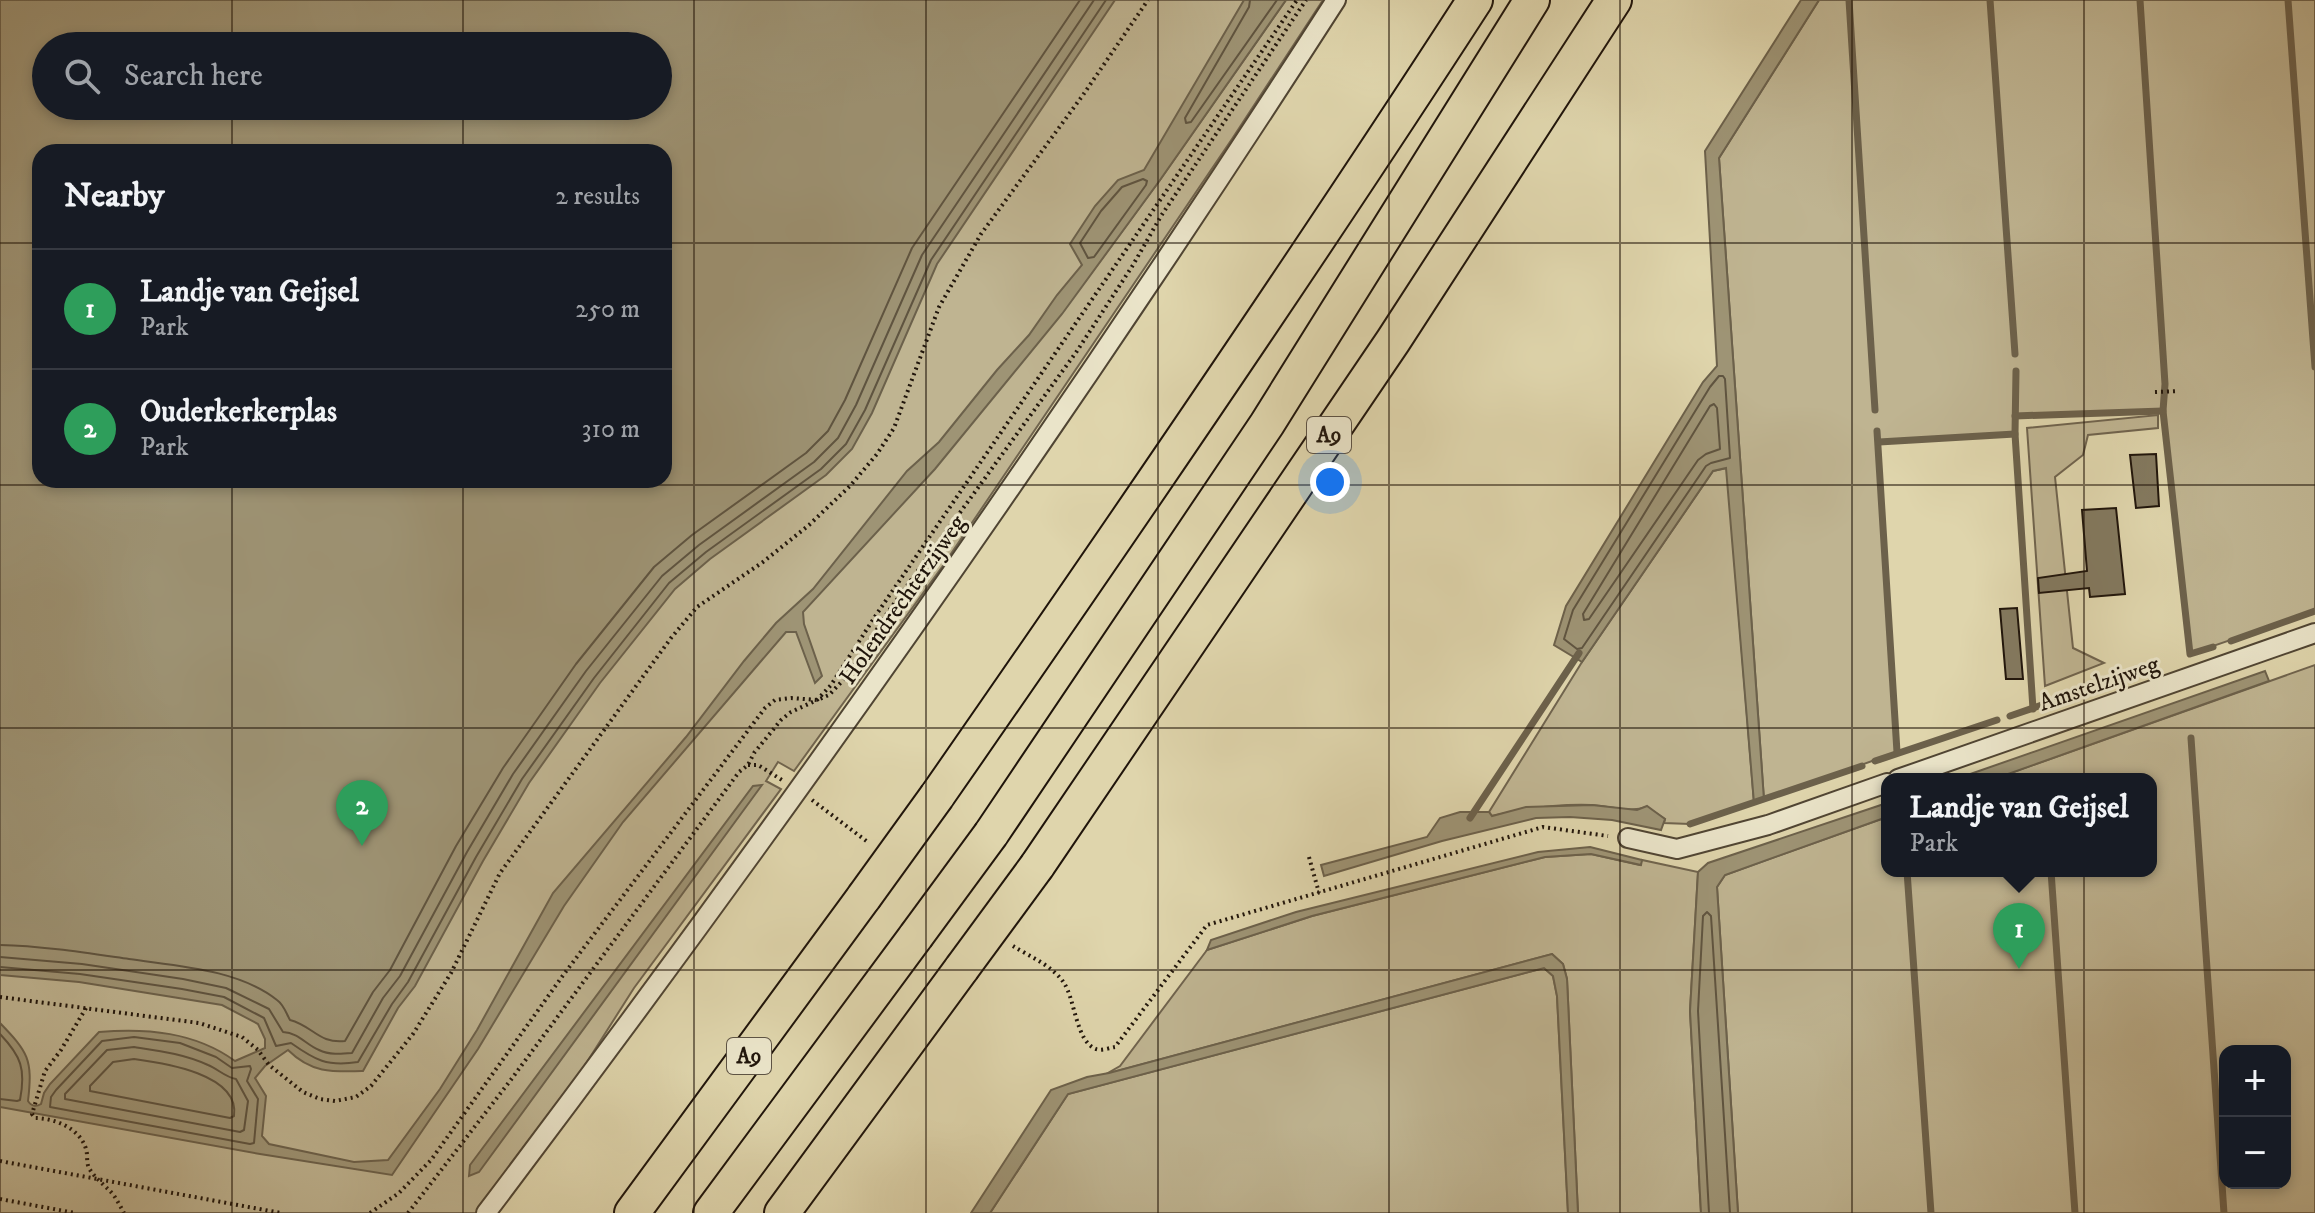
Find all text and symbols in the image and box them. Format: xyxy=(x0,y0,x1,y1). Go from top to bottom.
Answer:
search box xyxy=(32,32,672,120)
icon: search xyxy=(60,54,104,98)
text: Search here xyxy=(124,58,263,95)
text: Nearby xyxy=(64,175,165,217)
text: 2 results xyxy=(555,180,640,213)
text: Landje van Geijsel xyxy=(140,274,359,311)
text: 1 xyxy=(85,293,95,326)
text: 250 m xyxy=(575,293,640,326)
text: Park xyxy=(140,311,189,344)
text: Ouderkerkerplas xyxy=(140,394,337,431)
text: 2 xyxy=(84,413,96,446)
text: 310 m xyxy=(582,413,640,446)
road number: A9 xyxy=(1307,417,1351,453)
text: Park xyxy=(140,431,189,464)
your location xyxy=(1310,462,1350,502)
street label: Holendrechterzijweg xyxy=(833,509,973,691)
street label: Amstelzijweg xyxy=(2035,649,2163,719)
popup xyxy=(1881,773,2157,877)
pin: 2 xyxy=(336,780,388,846)
text: Landje van Geijsel xyxy=(1910,790,2128,827)
text: Park xyxy=(1910,827,1958,860)
pin: 1 xyxy=(1993,903,2045,969)
road number: A9 xyxy=(727,1038,771,1074)
map controls xyxy=(2219,1045,2291,1189)
button: + xyxy=(2219,1045,2291,1117)
button: − xyxy=(2219,1117,2291,1189)

